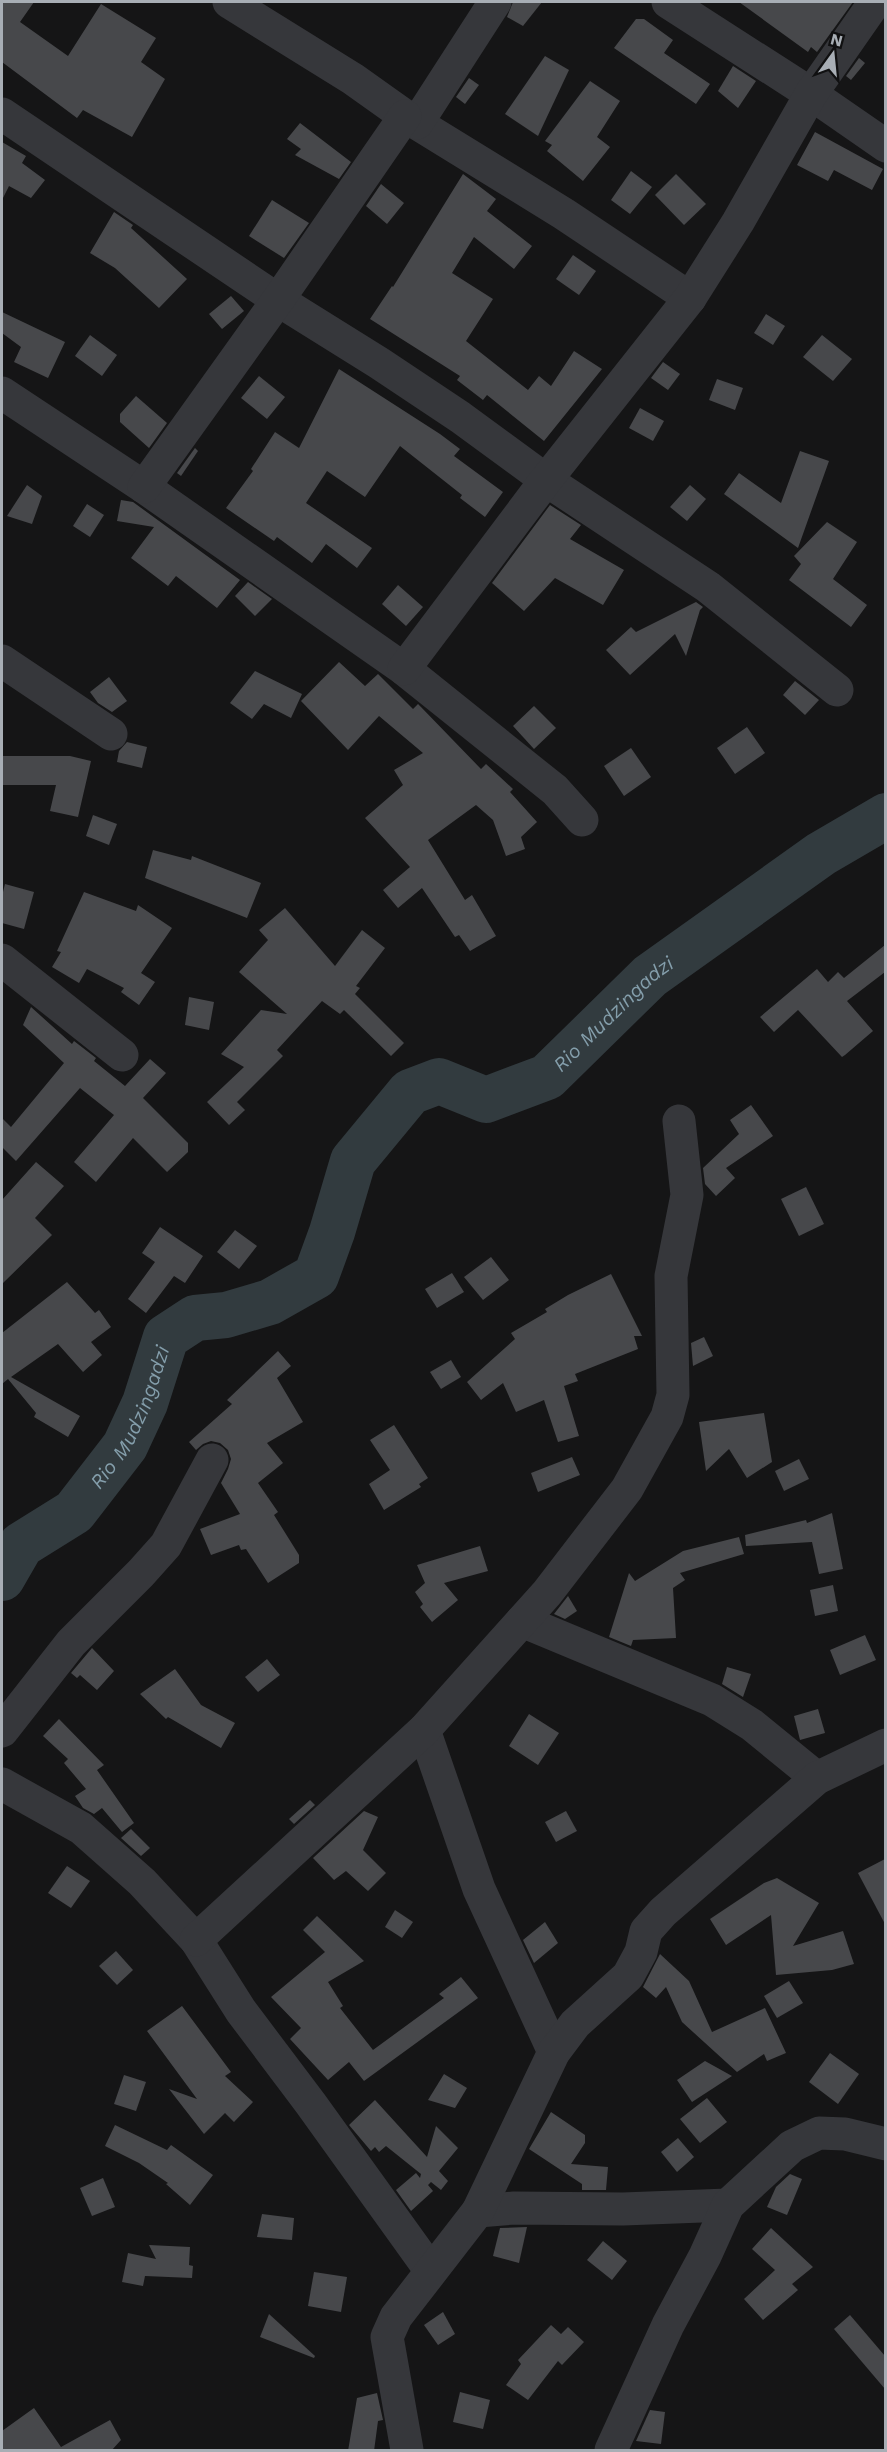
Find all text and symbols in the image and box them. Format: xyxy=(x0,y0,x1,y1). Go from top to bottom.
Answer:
north arrow xyxy=(803,24,863,84)
text: N xyxy=(829,29,845,51)
water label: Rio Mudzingadzi xyxy=(548,951,679,1076)
water label: Rio Mudzingadzi xyxy=(85,1342,175,1493)

